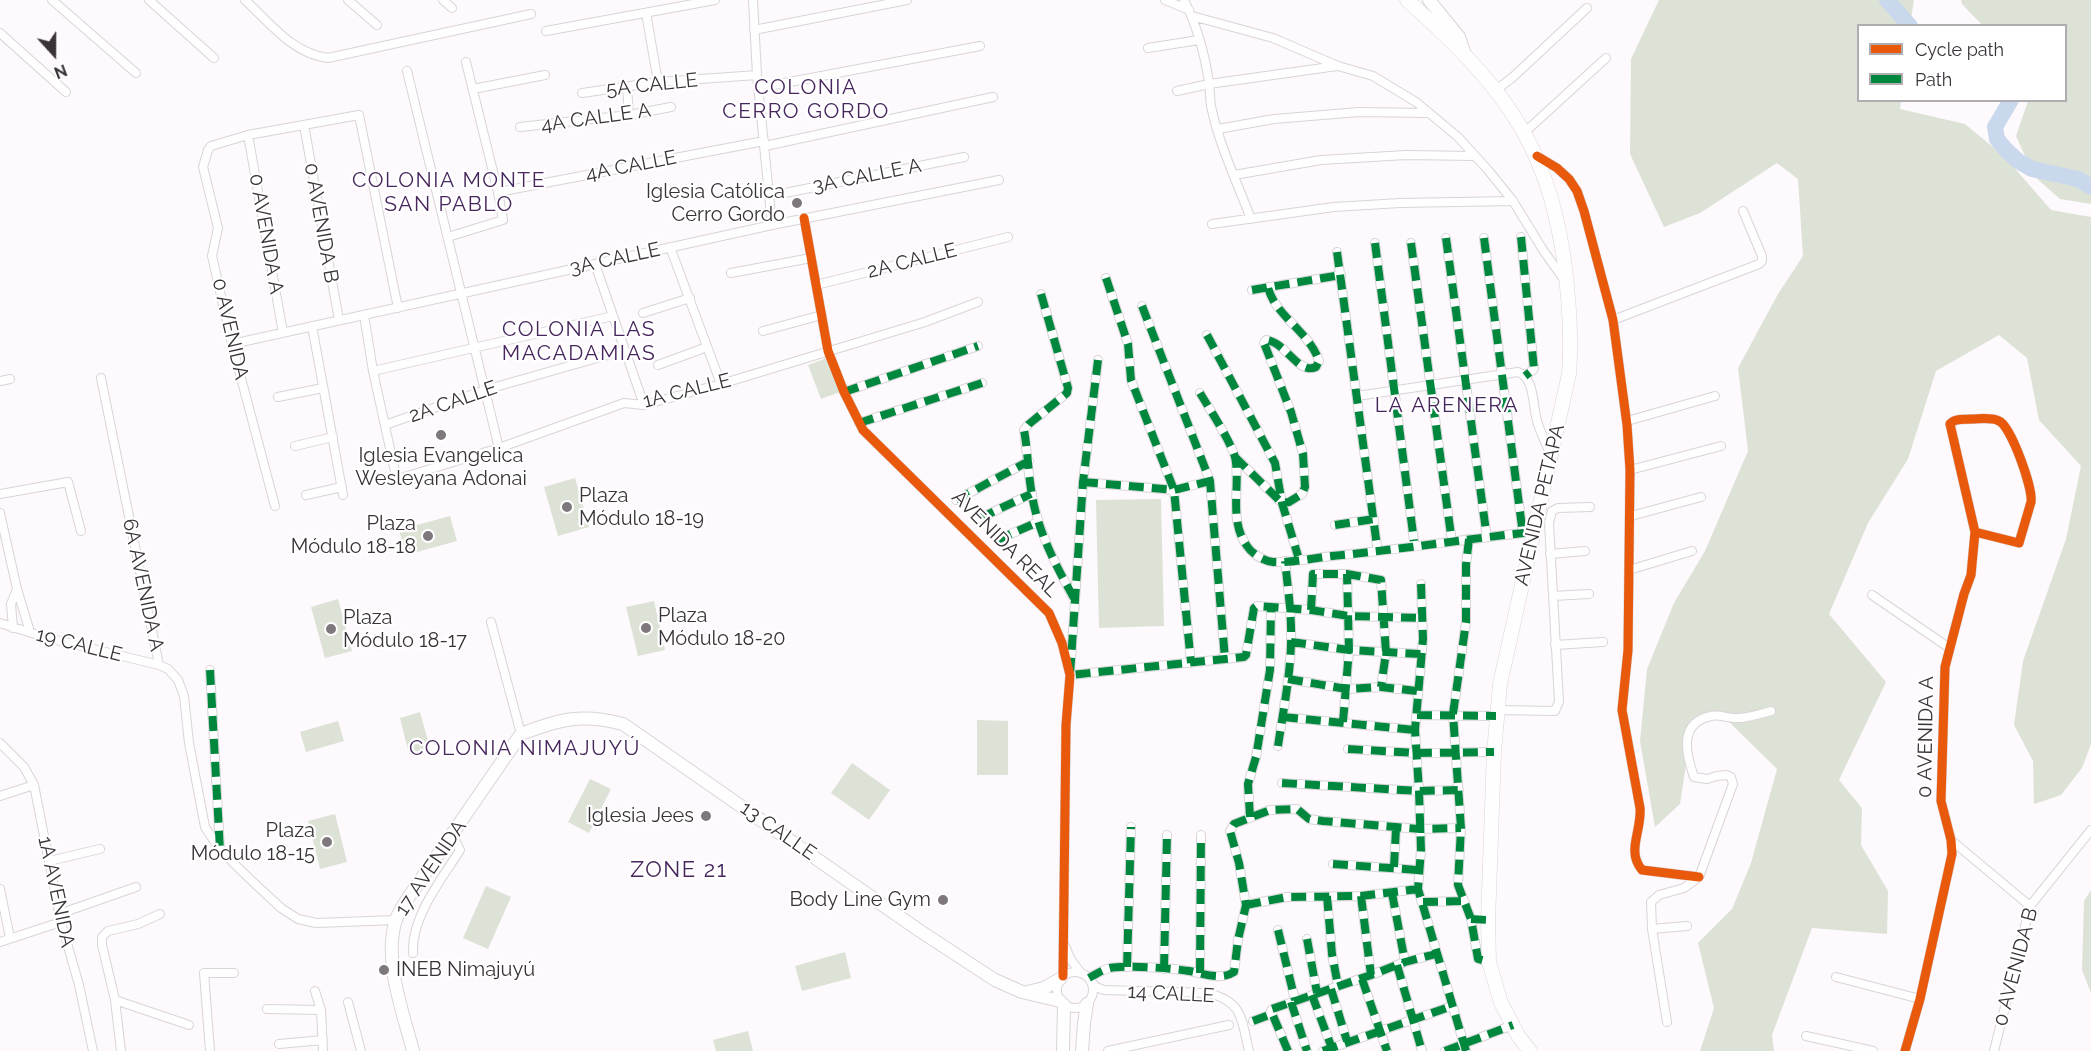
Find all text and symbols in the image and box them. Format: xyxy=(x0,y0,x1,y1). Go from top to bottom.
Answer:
north arrow xyxy=(24,24,84,84)
legend xyxy=(1857,24,2067,102)
text: Cycle path xyxy=(1915,39,2004,60)
text: N xyxy=(52,60,70,82)
street label: 5A CALLE xyxy=(605,68,699,102)
text: Path xyxy=(1915,69,1952,90)
district label: COLONIA CERRO GORDO xyxy=(722,75,890,125)
street label: 4A CALLE A xyxy=(540,98,652,138)
street label: 4A CALLE xyxy=(584,145,678,187)
street label: 3A CALLE A xyxy=(810,154,924,198)
street label: 0 AVENIDA B xyxy=(299,161,343,285)
district label: COLONIA MONTE SAN PABLO xyxy=(352,168,546,218)
street label: 0 AVENIDA A xyxy=(244,172,288,296)
place label: Iglesia Católica Cerro Gordo xyxy=(646,180,785,227)
marker: Iglesia Católica Cerro Gordo xyxy=(790,196,804,210)
street label: 3A CALLE xyxy=(568,238,662,280)
street label: 2A CALLE xyxy=(865,238,959,284)
street label: 0 AVENIDA xyxy=(207,276,253,382)
district label: COLONIA LAS MACADAMIAS xyxy=(502,317,656,367)
street label: 1A CALLE xyxy=(641,369,733,413)
street label: 2A CALLE xyxy=(406,376,500,428)
district label: LA ARENERA xyxy=(1375,393,1519,419)
street label: AVENIDA PETAPA xyxy=(1510,422,1570,588)
marker: Iglesia Evangelica Wesleyana Adonai xyxy=(434,428,448,442)
place label: Iglesia Evangelica Wesleyana Adonai xyxy=(355,444,527,491)
place label: Plaza Módulo 18-19 xyxy=(579,484,704,531)
street label: AVENIDA REAL xyxy=(947,486,1063,602)
marker: Plaza Módulo 18-19 xyxy=(560,500,574,514)
place label: Plaza Módulo 18-18 xyxy=(291,512,416,559)
street label: 6A AVENIDA A xyxy=(117,517,169,653)
marker: Plaza Módulo 18-18 xyxy=(421,529,435,543)
place label: Plaza Módulo 18-20 xyxy=(658,604,785,651)
place label: Plaza Módulo 18-17 xyxy=(343,606,467,653)
marker: Plaza Módulo 18-20 xyxy=(639,621,653,635)
marker: Plaza Módulo 18-17 xyxy=(324,622,338,636)
street label: 19 CALLE xyxy=(33,623,125,667)
street label: 0 AVENIDA A xyxy=(1913,676,1939,798)
district label: COLONIA NIMAJUYÚ xyxy=(409,736,641,762)
street label: 13 CALLE xyxy=(736,796,820,866)
place label: Iglesia Jees xyxy=(587,804,694,828)
marker: Iglesia Jees xyxy=(699,809,713,823)
street label: 17 AVENIDA xyxy=(390,816,472,920)
place label: Plaza Módulo 18-15 xyxy=(191,819,315,866)
street label: 1A AVENIDA xyxy=(33,834,79,950)
marker: Plaza Módulo 18-15 xyxy=(320,835,334,849)
district label: ZONE 21 xyxy=(630,857,728,883)
place label: Body Line Gym xyxy=(790,888,931,912)
marker: Body Line Gym xyxy=(936,893,950,907)
street label: 0 AVENIDA B xyxy=(1989,905,2043,1029)
place label: INEB Nimajuyú xyxy=(396,958,535,982)
marker: INEB Nimajuyú xyxy=(377,963,391,977)
street label: 14 CALLE xyxy=(1127,980,1215,1008)

